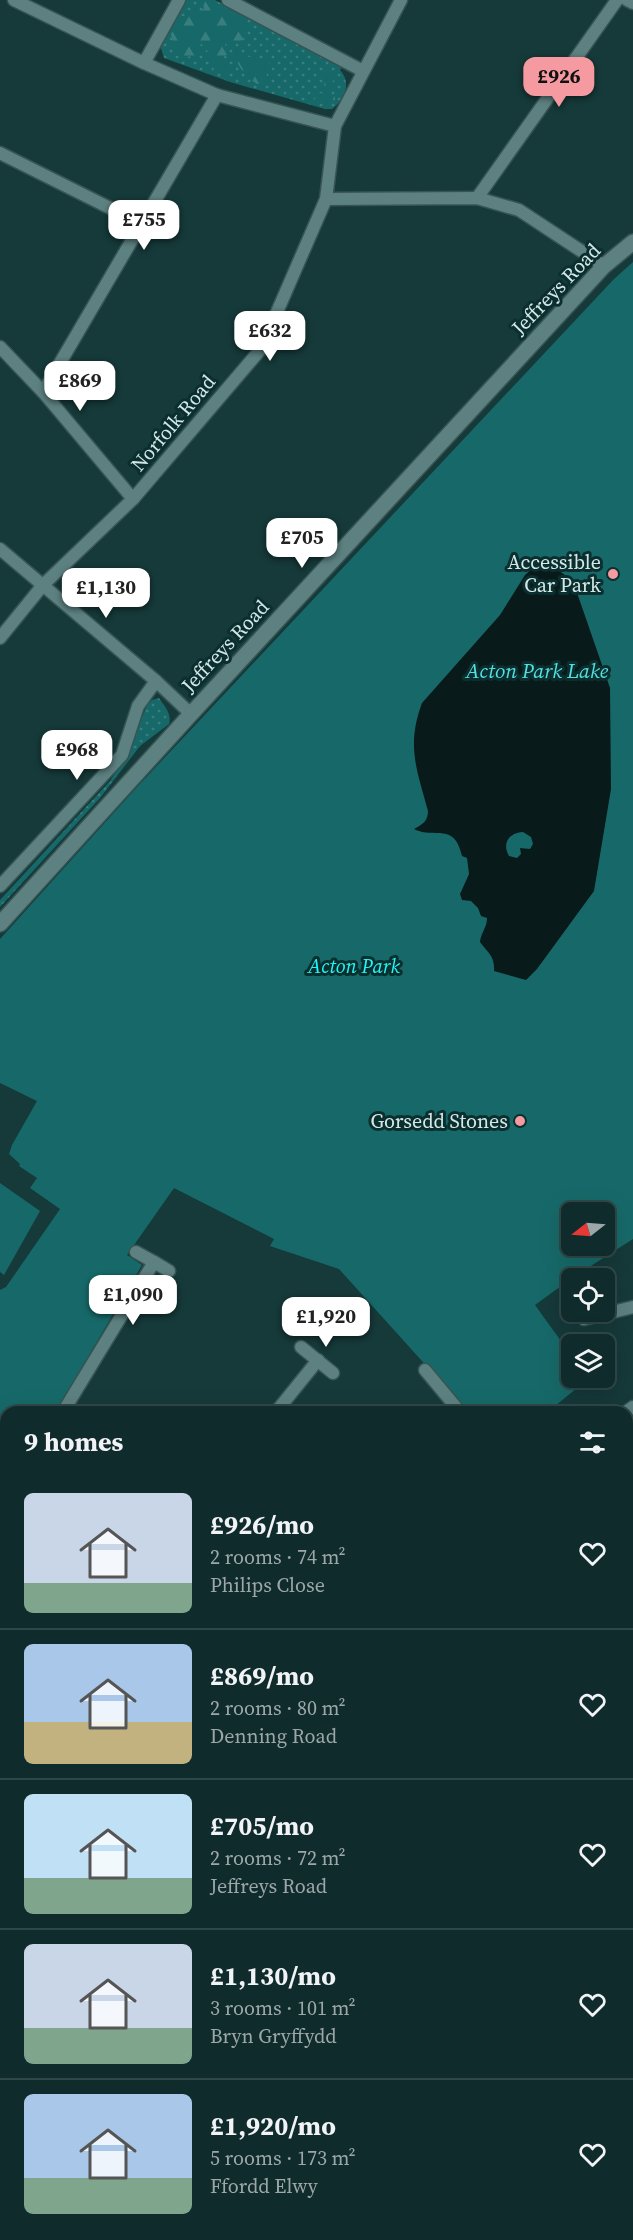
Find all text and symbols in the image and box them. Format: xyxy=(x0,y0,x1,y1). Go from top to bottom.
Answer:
pin: £926 xyxy=(523,57,595,108)
text: £926 xyxy=(537,62,581,90)
pin: £755 xyxy=(108,200,180,251)
text: £755 xyxy=(122,205,166,233)
street label: Jeffreys Road xyxy=(505,237,607,342)
pin: £632 xyxy=(234,311,306,362)
text: £632 xyxy=(248,316,292,344)
pin: £869 xyxy=(44,361,116,412)
text: £869 xyxy=(58,366,102,394)
street label: Norfolk Road xyxy=(124,368,222,477)
pin: £705 xyxy=(266,518,338,569)
text: £705 xyxy=(280,523,324,551)
place label: Accessible Car Park xyxy=(508,548,601,599)
marker: Accessible Car Park xyxy=(606,567,620,581)
pin: £1,130 xyxy=(57,568,155,619)
text: £1,130 xyxy=(76,573,136,601)
street label: Jeffreys Road xyxy=(174,593,276,699)
water label: Acton Park Lake xyxy=(465,656,609,685)
pin: £968 xyxy=(41,730,113,781)
text: £968 xyxy=(55,735,99,763)
park label: Acton Park xyxy=(307,952,400,980)
place label: Gorsedd Stones xyxy=(370,1107,508,1135)
marker: Gorsedd Stones xyxy=(513,1114,527,1128)
north arrow xyxy=(561,1202,615,1256)
map controls xyxy=(561,1202,615,1388)
button: locate xyxy=(561,1268,615,1322)
pin: £1,090 xyxy=(84,1275,182,1326)
text: £1,090 xyxy=(103,1280,163,1308)
pin: £1,920 xyxy=(277,1297,375,1348)
text: £1,920 xyxy=(296,1302,356,1330)
button: layers xyxy=(561,1334,615,1388)
text: 9 homes xyxy=(24,1424,123,1460)
icon: filters xyxy=(576,1426,609,1459)
text: £926/mo xyxy=(210,1507,314,1543)
icon: home xyxy=(72,1517,144,1589)
icon: heart xyxy=(576,1537,609,1570)
text: 2 rooms · 74 m² xyxy=(210,1543,346,1571)
text: Philips Close xyxy=(210,1571,325,1599)
text: £869/mo xyxy=(210,1658,314,1694)
icon: home xyxy=(72,1668,144,1740)
icon: heart xyxy=(576,1688,609,1721)
text: 2 rooms · 80 m² xyxy=(210,1694,346,1722)
text: Denning Road xyxy=(210,1722,337,1750)
text: £705/mo xyxy=(210,1808,314,1844)
icon: home xyxy=(72,1818,144,1890)
icon: heart xyxy=(576,1838,609,1871)
text: 2 rooms · 72 m² xyxy=(210,1844,346,1872)
text: Jeffreys Road xyxy=(210,1872,327,1900)
text: £1,130/mo xyxy=(210,1958,336,1994)
icon: home xyxy=(72,1968,144,2040)
icon: heart xyxy=(576,1988,609,2021)
text: 3 rooms · 101 m² xyxy=(210,1994,356,2022)
text: Bryn Gryffydd xyxy=(210,2022,337,2050)
text: £1,920/mo xyxy=(210,2108,336,2144)
icon: home xyxy=(72,2118,144,2190)
icon: heart xyxy=(576,2138,609,2171)
text: 5 rooms · 173 m² xyxy=(210,2144,356,2172)
text: Ffordd Elwy xyxy=(210,2172,318,2200)

